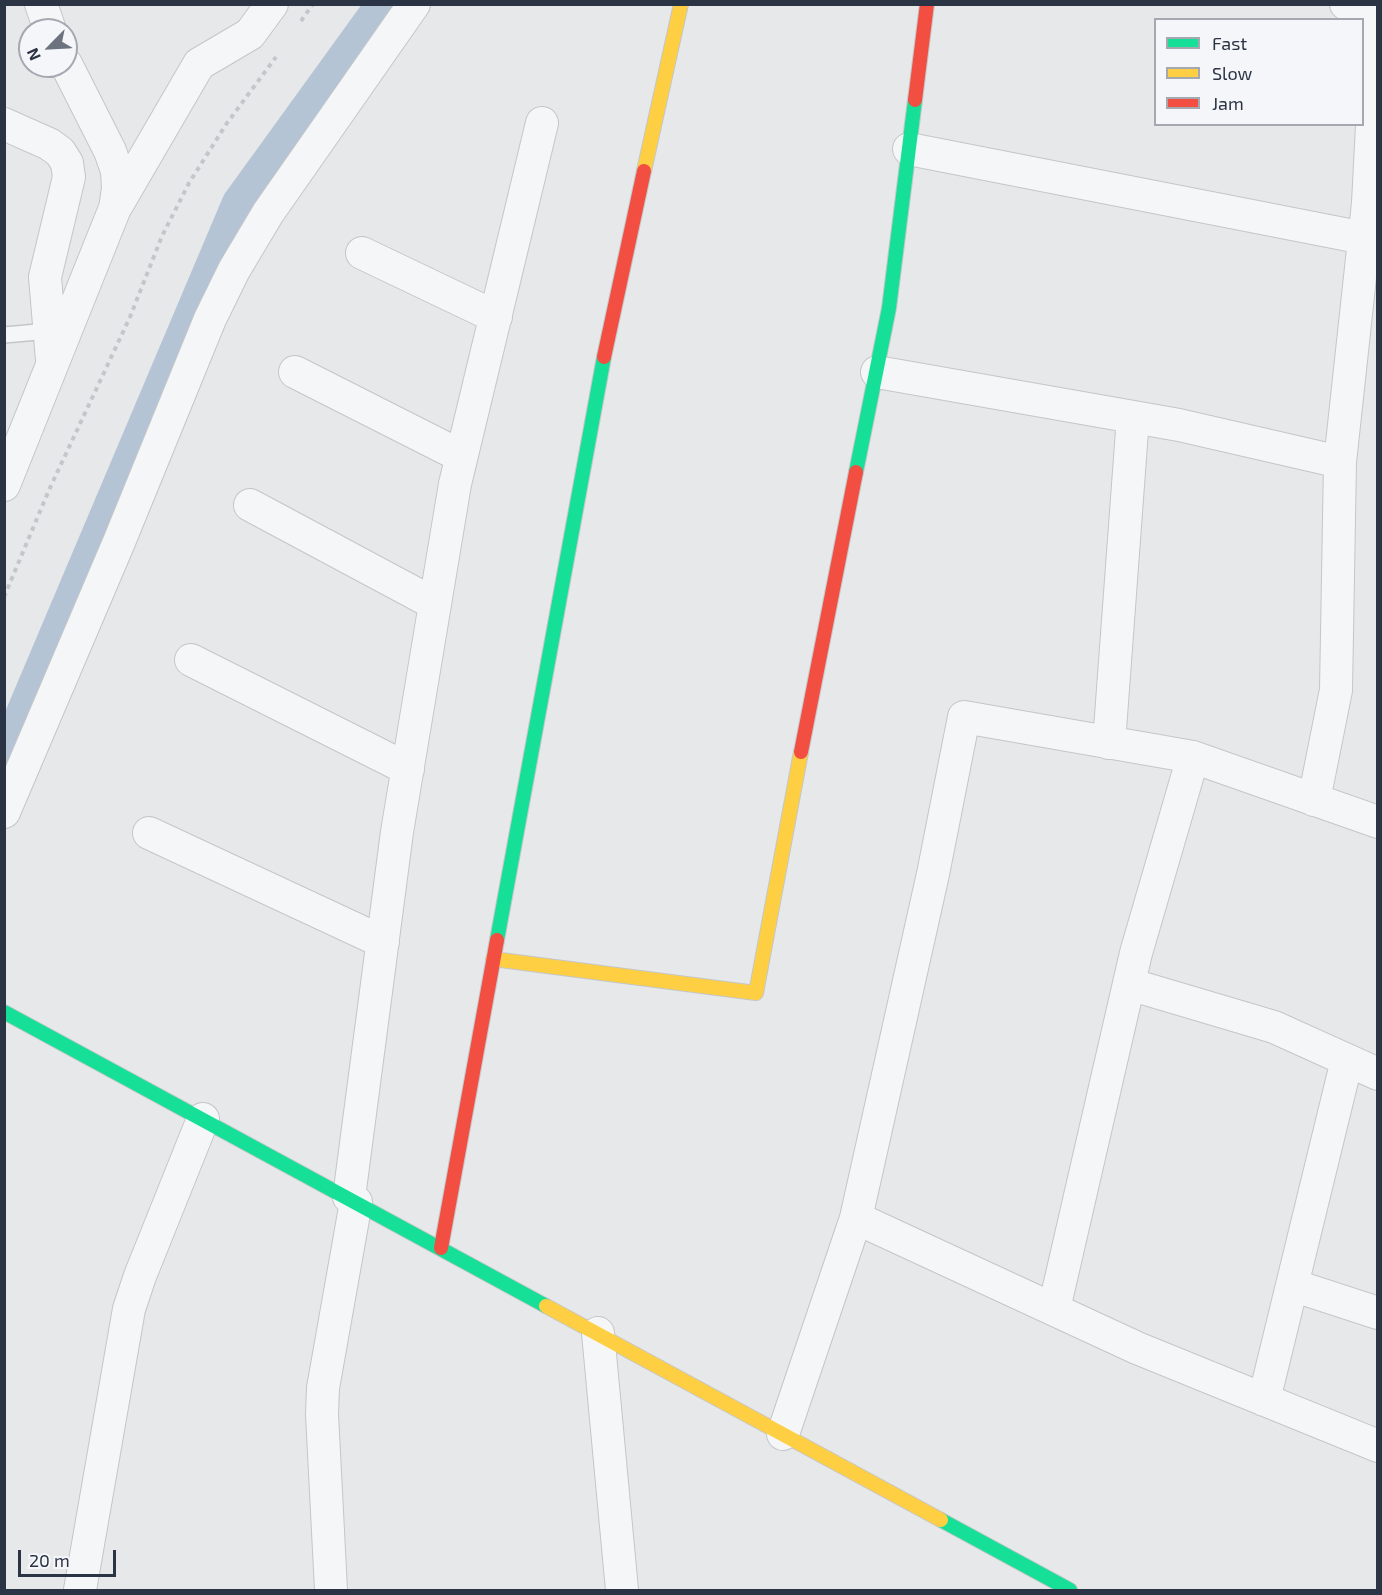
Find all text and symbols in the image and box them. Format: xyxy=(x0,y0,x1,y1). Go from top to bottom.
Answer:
north arrow xyxy=(18,18,78,78)
legend xyxy=(1154,18,1364,126)
text: Fast xyxy=(1212,32,1247,54)
text: N xyxy=(22,46,44,64)
text: Slow xyxy=(1212,62,1252,84)
text: Jam xyxy=(1212,92,1244,114)
scale bar xyxy=(21,1538,118,1576)
text: 20 m xyxy=(29,1549,70,1571)

